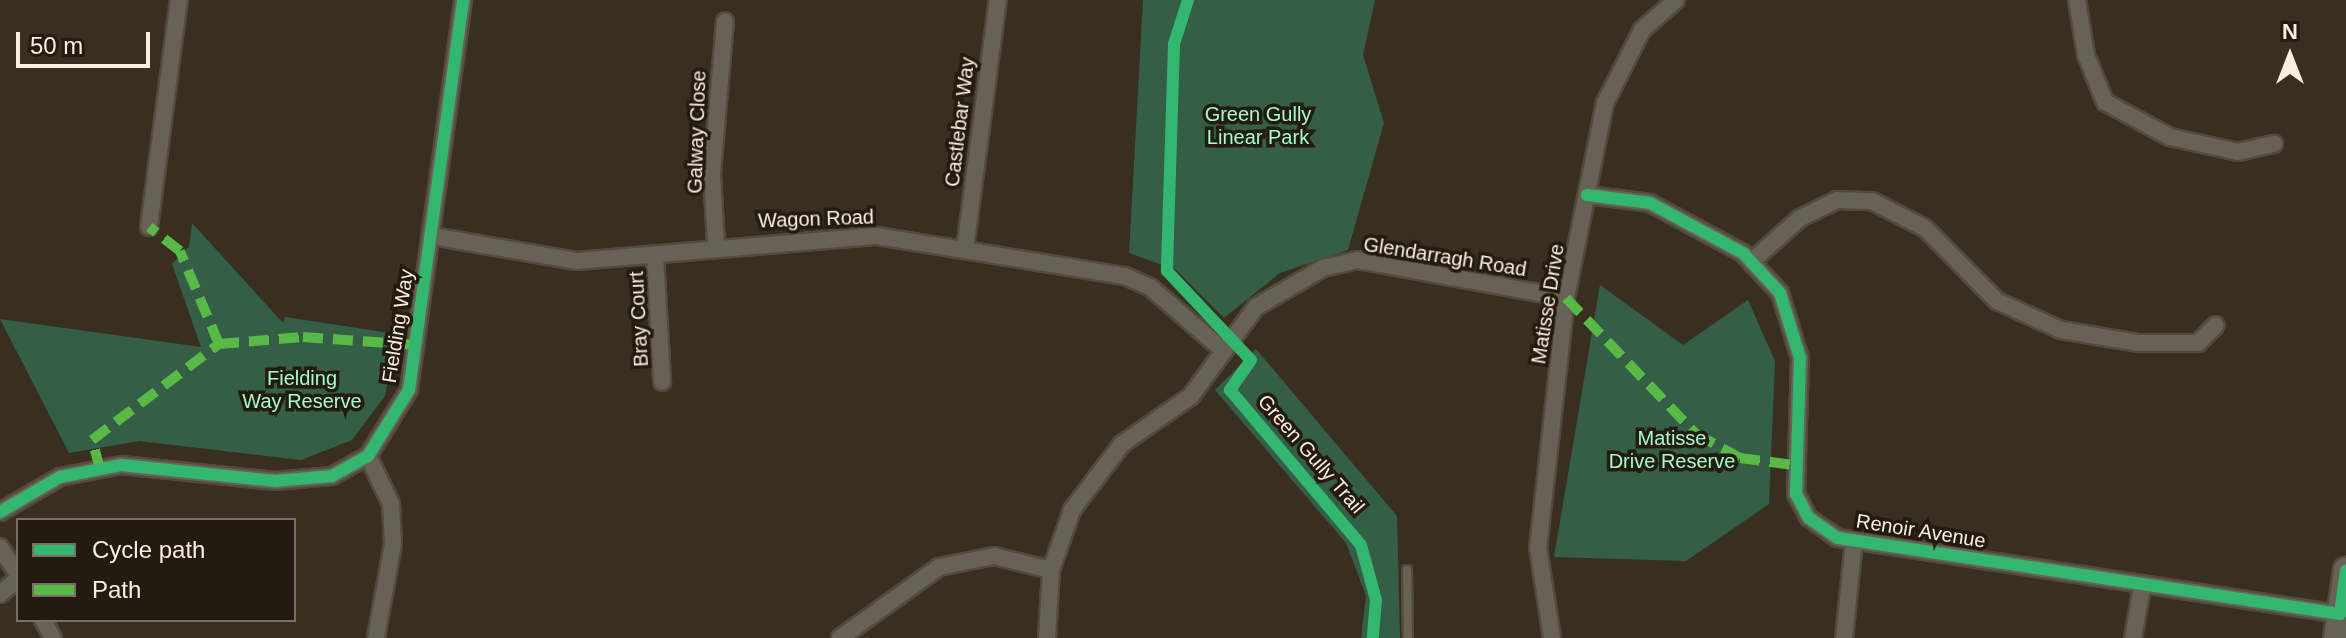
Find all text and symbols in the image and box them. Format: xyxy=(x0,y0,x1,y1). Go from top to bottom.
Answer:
scale bar xyxy=(20,16,154,66)
north arrow xyxy=(2250,16,2330,96)
text: N xyxy=(2282,19,2298,44)
text: 50 m xyxy=(30,32,83,59)
street label: Castlebar Way xyxy=(940,56,980,188)
street label: Galway Close xyxy=(683,70,711,194)
park label: Green Gully Linear Park xyxy=(1205,102,1311,149)
street label: Wagon Road xyxy=(758,205,874,233)
street label: Glendarragh Road xyxy=(1362,232,1528,282)
street label: Matisse Drive xyxy=(1527,242,1569,366)
street label: Fielding Way xyxy=(377,267,419,385)
street label: Bray Court xyxy=(625,271,653,367)
park label: Fielding Way Reserve xyxy=(242,367,362,414)
street label: Green Gully Trail xyxy=(1253,389,1369,519)
park label: Matisse Drive Reserve xyxy=(1609,427,1735,474)
street label: Renoir Avenue xyxy=(1854,509,1988,553)
legend xyxy=(16,518,296,622)
text: Cycle path xyxy=(92,536,205,563)
text: Path xyxy=(92,576,141,603)

